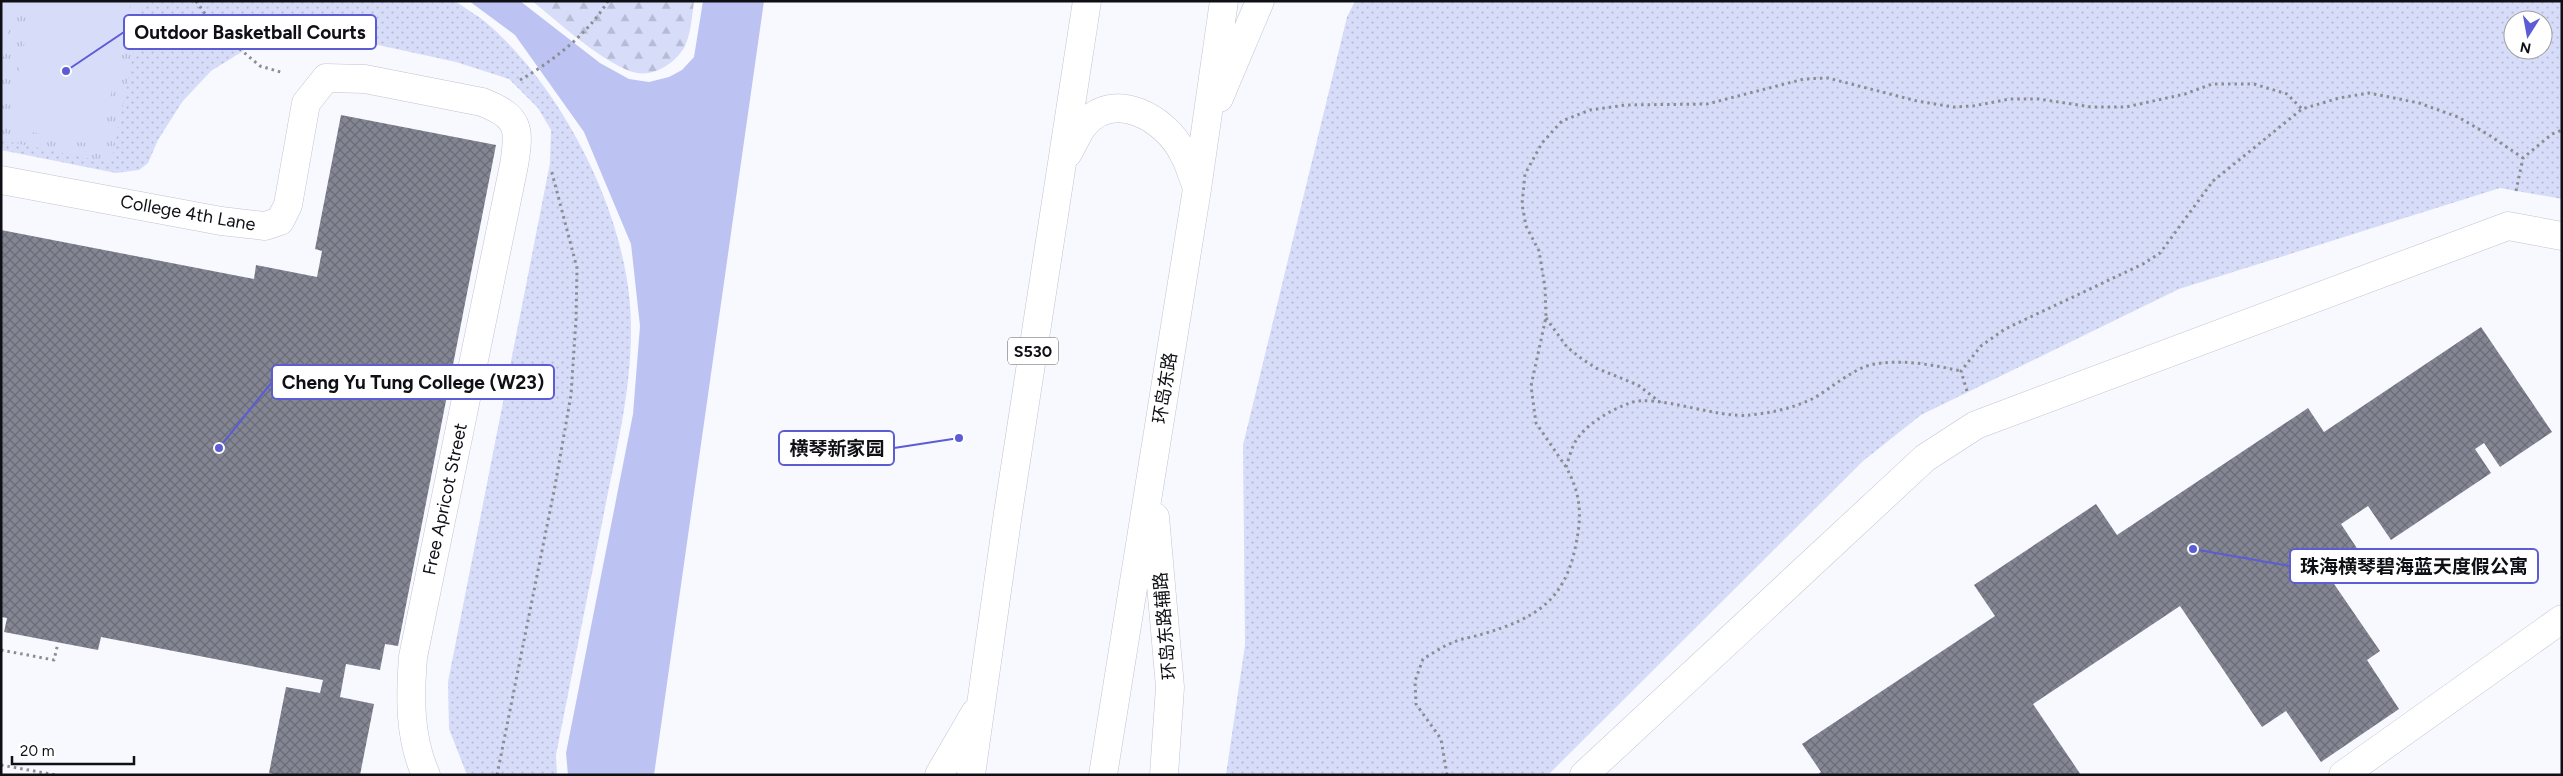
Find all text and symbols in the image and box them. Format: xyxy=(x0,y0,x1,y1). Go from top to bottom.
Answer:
north arrow xyxy=(2503,10,2553,60)
callout: Outdoor Basketball Courts xyxy=(124,15,376,49)
text: Outdoor Basketball Courts xyxy=(134,21,366,44)
text: N xyxy=(2519,38,2533,57)
street label: College 4th Lane xyxy=(119,190,257,236)
road number: S530 xyxy=(1008,338,1058,364)
street label: 环岛东路 xyxy=(1149,351,1181,425)
callout: Cheng Yu Tung College (W23) xyxy=(272,365,554,399)
text: Cheng Yu Tung College (W23) xyxy=(282,371,544,394)
street label: Free Apricot Street xyxy=(418,421,472,577)
callout: 横琴新家园 xyxy=(779,431,894,465)
text: 横琴新家园 xyxy=(789,437,885,460)
callout: 珠海横琴碧海蓝天度假公寓 xyxy=(2290,549,2538,583)
text: 珠海横琴碧海蓝天度假公寓 xyxy=(2300,555,2528,578)
street label: 环岛东路辅路 xyxy=(1149,571,1181,681)
scale bar xyxy=(12,734,135,766)
text: 20 m xyxy=(20,742,54,760)

